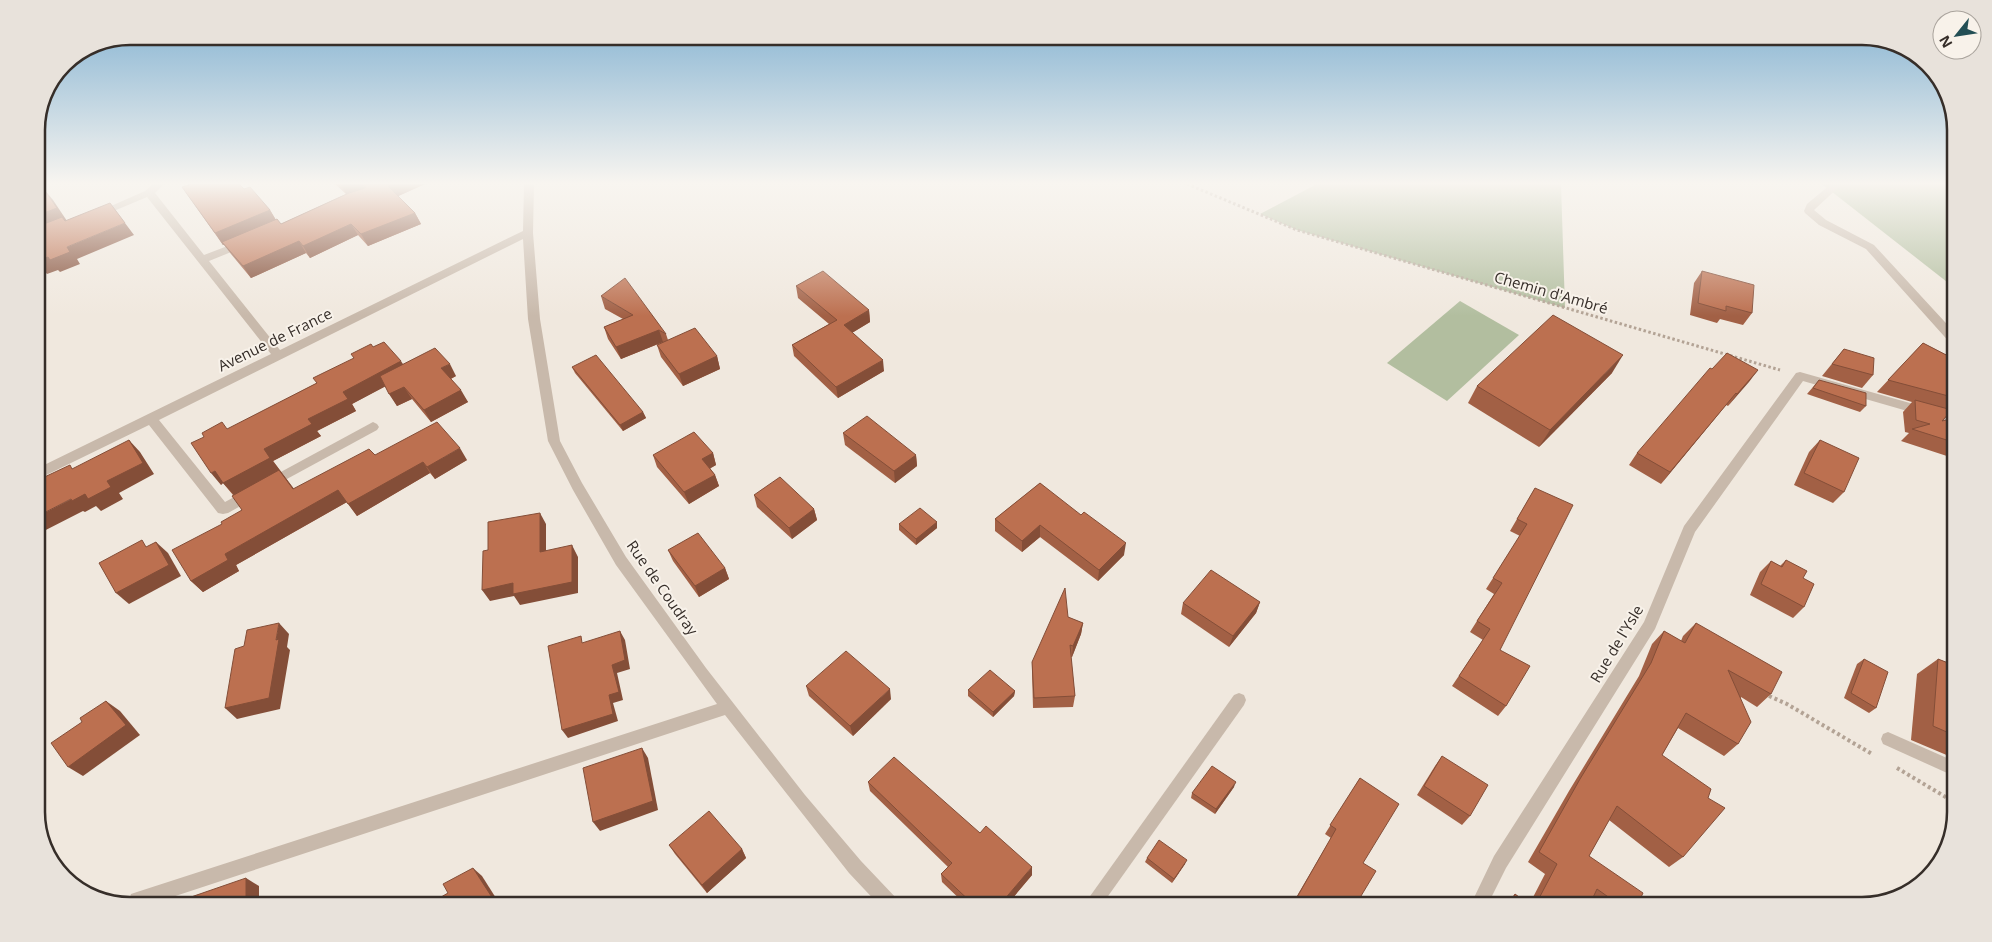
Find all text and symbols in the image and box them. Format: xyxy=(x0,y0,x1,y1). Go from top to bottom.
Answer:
north arrow xyxy=(1932,10,1982,60)
text: N xyxy=(1934,32,1956,51)
street label: Chemin d'Ambré xyxy=(1492,266,1610,318)
street label: Avenue de France xyxy=(214,303,335,375)
street label: Rue de Coudray xyxy=(623,536,703,639)
street label: Rue de l'Ysle xyxy=(1585,601,1647,686)

